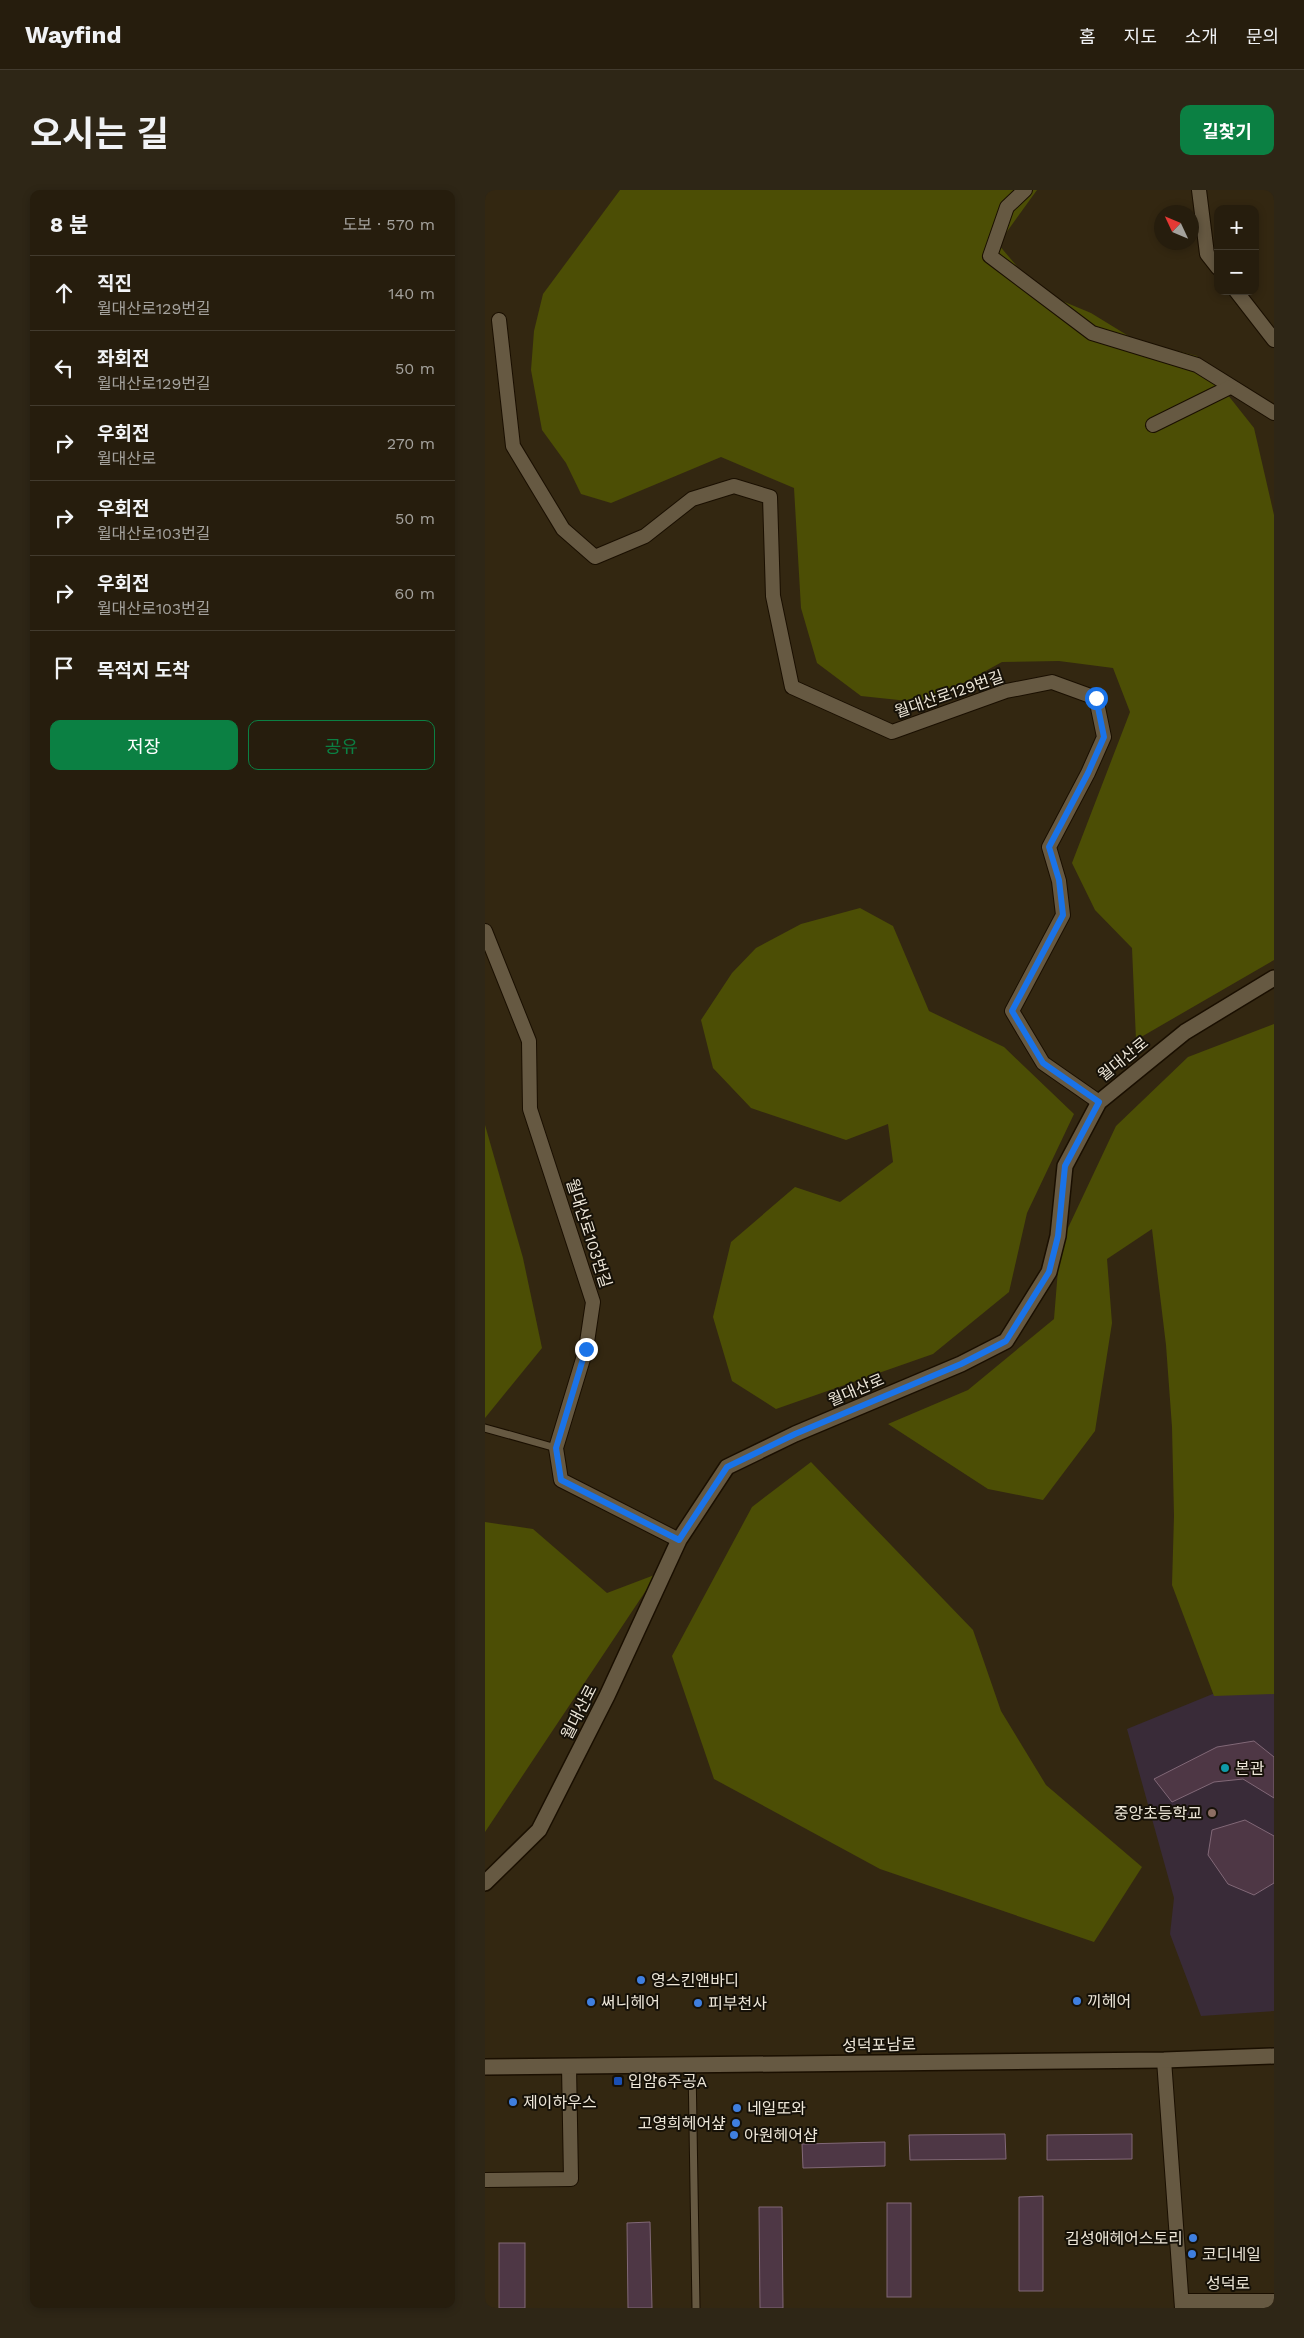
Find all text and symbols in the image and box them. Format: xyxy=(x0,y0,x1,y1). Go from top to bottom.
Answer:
text: Wayfind xyxy=(25,21,121,49)
text: 홈 xyxy=(1079,26,1096,47)
text: 지도 xyxy=(1124,26,1157,47)
text: 소개 xyxy=(1185,26,1218,47)
text: 문의 xyxy=(1246,26,1279,47)
button: 길찾기 xyxy=(1180,105,1274,155)
text: 오시는 길 xyxy=(30,113,169,155)
north arrow xyxy=(1154,205,1199,250)
map controls xyxy=(1214,205,1259,295)
button: + xyxy=(1214,205,1259,250)
text: 8 분 xyxy=(50,212,89,237)
text: 도보 · 570 m xyxy=(342,215,435,234)
button: − xyxy=(1214,250,1259,295)
text: 직진 xyxy=(97,272,132,295)
icon: ahead xyxy=(50,279,78,307)
text: 140 m xyxy=(388,284,435,303)
text: 월대산로129번길 xyxy=(97,299,211,318)
text: 좌회전 xyxy=(97,347,149,370)
icon: left xyxy=(50,354,78,382)
text: 50 m xyxy=(395,359,435,378)
text: 월대산로129번길 xyxy=(97,374,211,393)
text: 우회전 xyxy=(97,422,149,445)
icon: right xyxy=(50,429,78,457)
text: 270 m xyxy=(387,434,435,453)
text: 월대산로 xyxy=(97,449,156,468)
text: 우회전 xyxy=(97,497,149,520)
icon: right xyxy=(50,504,78,532)
text: 50 m xyxy=(395,509,435,528)
text: 월대산로103번길 xyxy=(97,524,211,543)
text: 우회전 xyxy=(97,572,149,595)
icon: right xyxy=(50,579,78,607)
text: 60 m xyxy=(395,584,435,603)
text: 월대산로103번길 xyxy=(97,599,211,618)
icon: arrive xyxy=(50,654,78,682)
text: 목적지 도착 xyxy=(97,659,190,682)
street label: 월대산로129번길 xyxy=(892,666,1006,722)
route start xyxy=(1085,687,1108,710)
button: 저장 xyxy=(50,720,238,770)
button: 공유 xyxy=(248,720,435,770)
street label: 월대산로 xyxy=(1094,1033,1152,1085)
street label: 월대산로103번길 xyxy=(562,1176,616,1290)
route end xyxy=(575,1338,598,1361)
street label: 월대산로 xyxy=(825,1370,887,1410)
street label: 월대산로 xyxy=(557,1681,601,1743)
place label: 본관 xyxy=(1235,1759,1265,1778)
marker: 본관 xyxy=(1219,1762,1231,1774)
place label: 중앙초등학교 xyxy=(1114,1804,1202,1823)
marker: 중앙초등학교 xyxy=(1206,1807,1218,1819)
place label: 영스킨앤바디 xyxy=(651,1971,739,1990)
marker: 영스킨앤바디 xyxy=(635,1974,647,1986)
place label: 끼헤어 xyxy=(1087,1992,1131,2011)
place label: 써니헤어 xyxy=(601,1993,660,2012)
place label: 피부천사 xyxy=(708,1994,767,2013)
marker: 끼헤어 xyxy=(1071,1995,1083,2007)
marker: 써니헤어 xyxy=(585,1996,597,2008)
marker: 피부천사 xyxy=(692,1997,704,2009)
street label: 성덕포남로 xyxy=(842,2035,916,2055)
place label: 입암6주공A xyxy=(628,2072,708,2091)
marker: 입암6주공A xyxy=(612,2075,624,2087)
place label: 제이하우스 xyxy=(523,2093,597,2112)
marker: 제이하우스 xyxy=(507,2096,519,2108)
place label: 네일또와 xyxy=(747,2099,806,2118)
marker: 네일또와 xyxy=(731,2102,743,2114)
place label: 고영희헤어샾 xyxy=(638,2114,726,2133)
marker: 고영희헤어샾 xyxy=(730,2117,742,2129)
place label: 아원헤어샵 xyxy=(744,2126,818,2145)
marker: 아원헤어샵 xyxy=(728,2129,740,2141)
place label: 김성애헤어스토리 xyxy=(1065,2229,1183,2248)
marker: 김성애헤어스토리 xyxy=(1187,2232,1199,2244)
place label: 코디네일 xyxy=(1202,2245,1261,2264)
marker: 코디네일 xyxy=(1186,2248,1198,2260)
street label: 성덕로 xyxy=(1206,2274,1250,2293)

